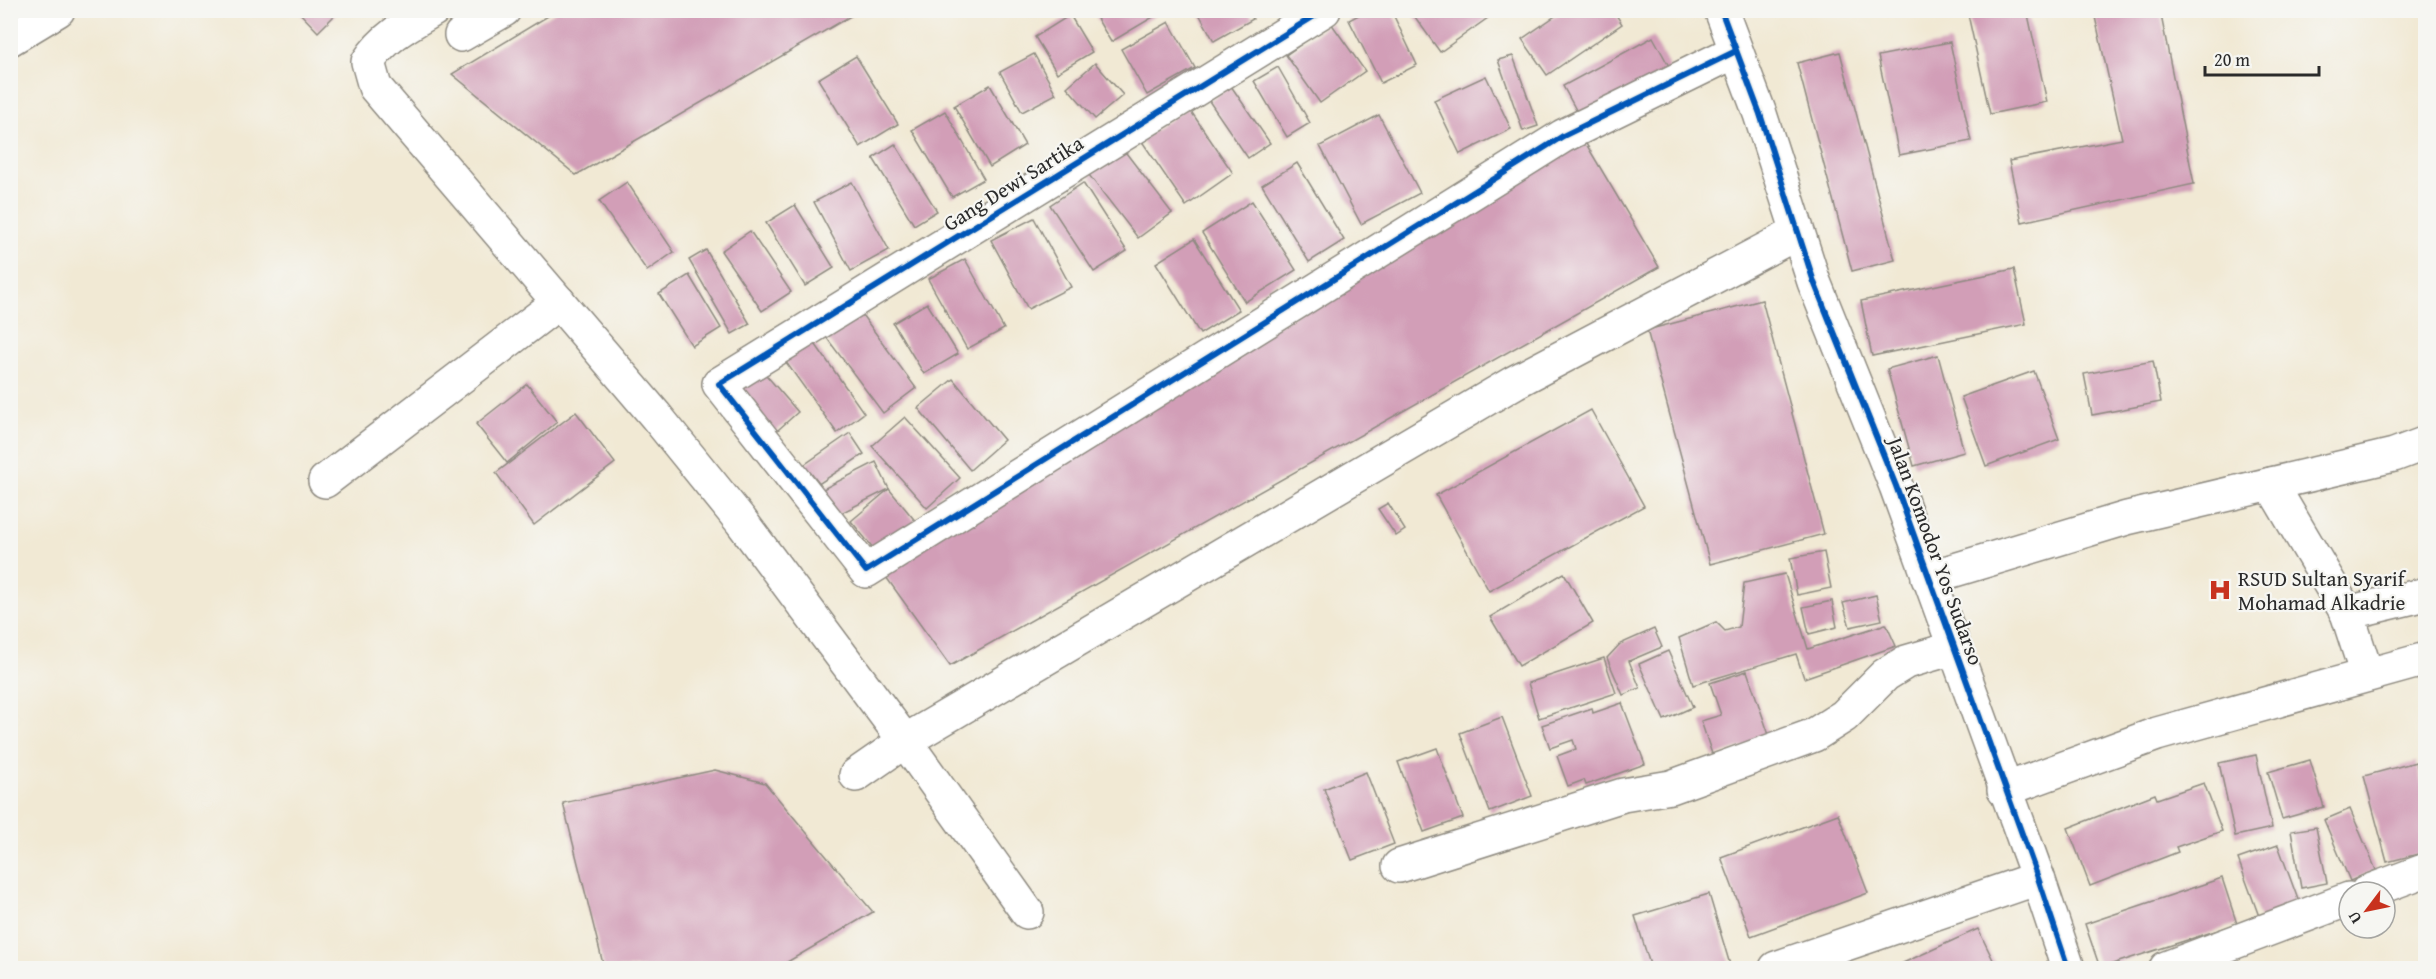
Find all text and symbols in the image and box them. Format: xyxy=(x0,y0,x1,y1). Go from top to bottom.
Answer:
scale bar xyxy=(2205,39,2319,77)
text: 20 m xyxy=(2214,46,2250,73)
street label: Gang Dewi Sartika xyxy=(937,127,1089,239)
street label: Jalan Komodor Yos Sudarso xyxy=(1879,430,1992,669)
place label: RSUD Sultan Syarif Mohamad Alkadrie xyxy=(2238,563,2407,618)
hospital icon: RSUD Sultan Syarif Mohamad Alkadrie xyxy=(2207,577,2233,603)
north arrow xyxy=(2337,880,2397,940)
text: U xyxy=(2341,907,2367,929)

